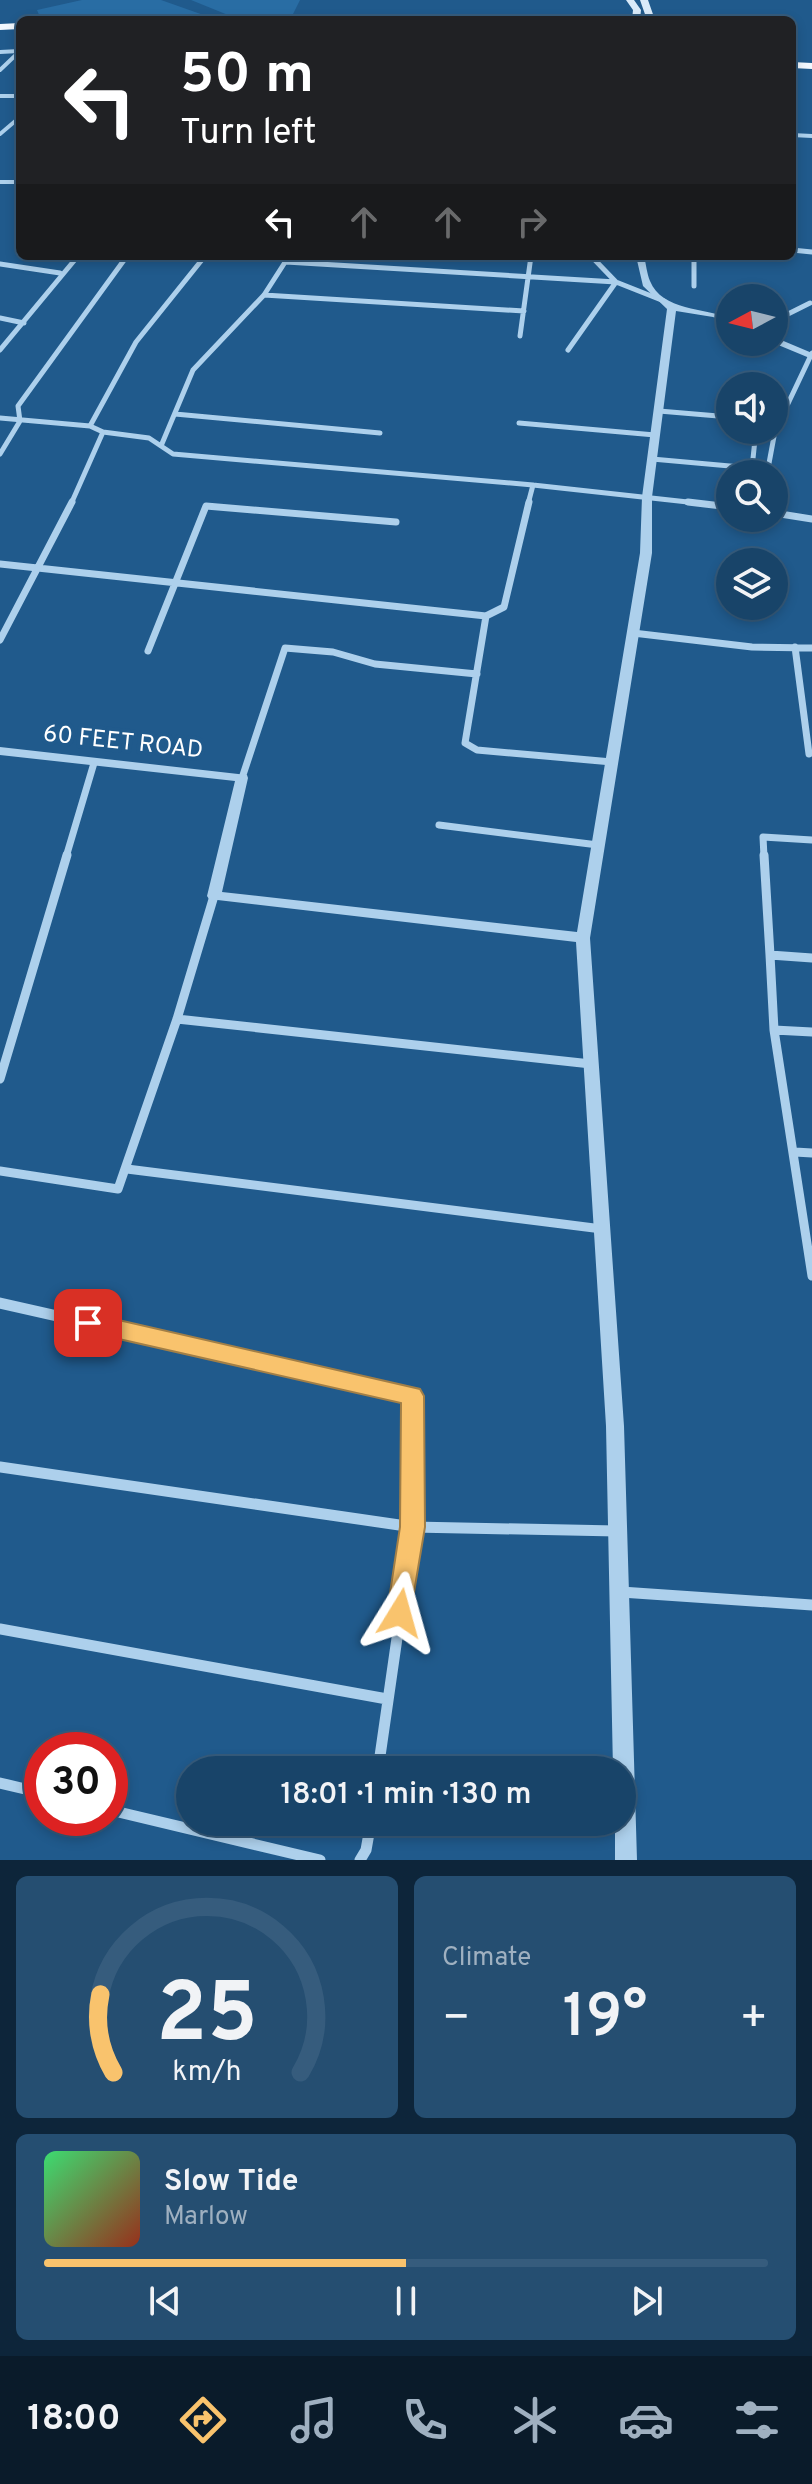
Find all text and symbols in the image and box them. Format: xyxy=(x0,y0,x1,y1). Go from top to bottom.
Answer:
text: 50 m xyxy=(180,42,314,112)
icon: left xyxy=(48,48,152,152)
text: Turn left xyxy=(180,111,317,157)
icon: left xyxy=(258,200,302,244)
icon: ahead xyxy=(342,200,386,244)
icon: ahead xyxy=(426,200,470,244)
icon: right xyxy=(510,200,554,244)
north arrow xyxy=(716,284,788,356)
map controls xyxy=(716,284,788,620)
button: sound xyxy=(716,372,788,444)
button: search xyxy=(716,460,788,532)
button: layers xyxy=(716,548,788,620)
street label: 60 FEET ROAD xyxy=(42,720,204,766)
pin xyxy=(54,1289,122,1357)
icon: arrive xyxy=(66,1301,110,1345)
position arrow xyxy=(358,1571,442,1655)
speed limit sign: 30 xyxy=(24,1732,128,1836)
text: 18:01 · 1 min · 130 m xyxy=(280,1777,532,1814)
text: Climate xyxy=(442,1942,531,1975)
text: 25 xyxy=(156,1966,258,2071)
text: 19° xyxy=(563,1982,647,2058)
text: − xyxy=(442,1992,470,2048)
text: + xyxy=(740,1992,768,2048)
text: km/h xyxy=(172,2055,242,2091)
text: Slow Tide xyxy=(164,2164,298,2201)
text: Marlow xyxy=(164,2201,248,2234)
icon: previous xyxy=(143,2279,187,2323)
icon: pause xyxy=(384,2279,428,2323)
icon: next xyxy=(625,2279,669,2323)
icon: directions xyxy=(175,2392,231,2448)
icon: music xyxy=(286,2392,342,2448)
icon: phone xyxy=(397,2392,453,2448)
icon: climate xyxy=(507,2392,563,2448)
icon: car xyxy=(618,2392,674,2448)
icon: filters xyxy=(729,2392,785,2448)
text: 18:00 xyxy=(27,2397,121,2443)

